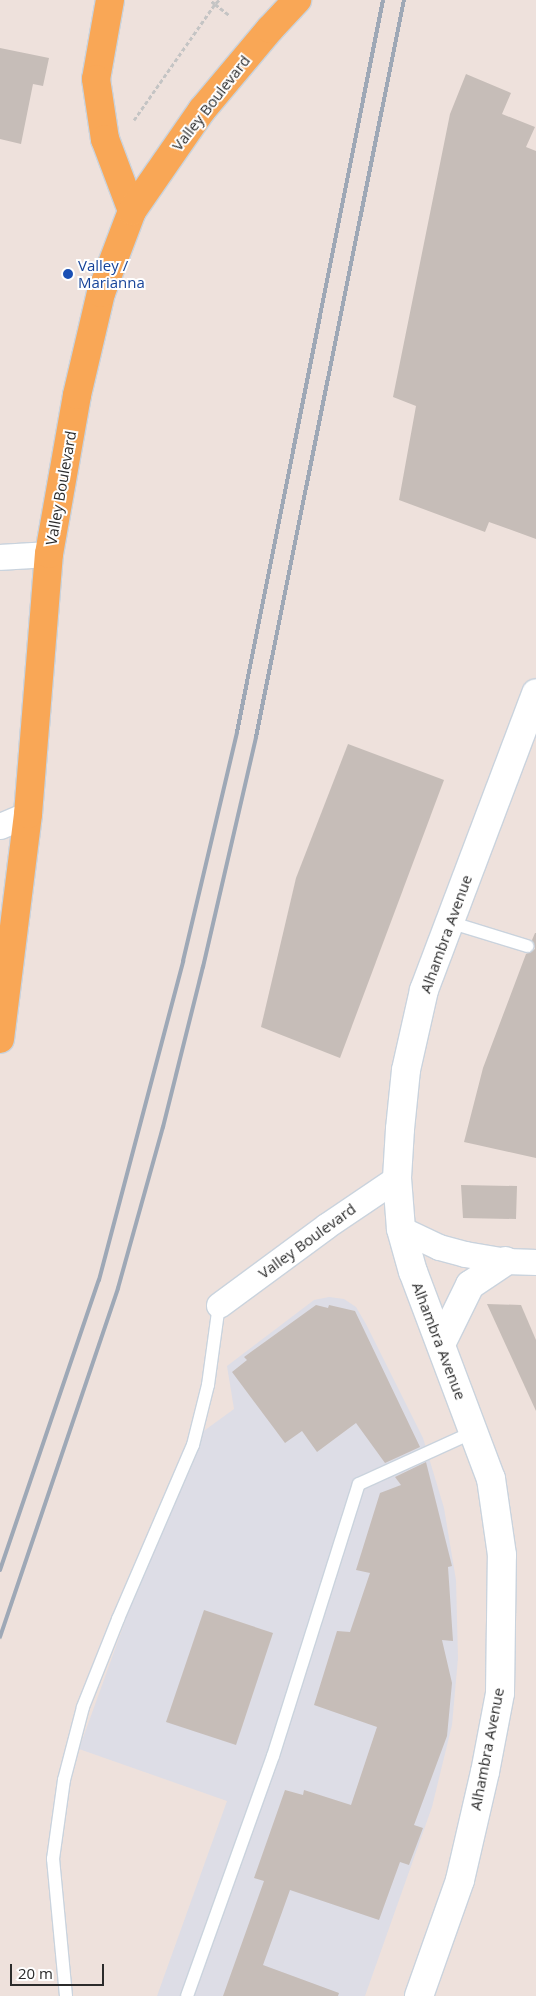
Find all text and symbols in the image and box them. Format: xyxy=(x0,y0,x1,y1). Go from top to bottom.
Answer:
street label: Valley Boulevard xyxy=(168,52,254,154)
place label: Valley / Marianna xyxy=(78,256,145,291)
marker: Valley / Marianna xyxy=(62,268,74,280)
street label: Valley Boulevard xyxy=(42,429,80,547)
street label: Alhambra Avenue xyxy=(416,872,476,996)
street label: Valley Boulevard xyxy=(255,1200,359,1282)
street label: Alhambra Avenue xyxy=(408,1280,470,1402)
street label: Alhambra Avenue xyxy=(466,1686,508,1812)
scale bar xyxy=(12,1954,106,1986)
text: 20 m xyxy=(18,1963,53,1983)

